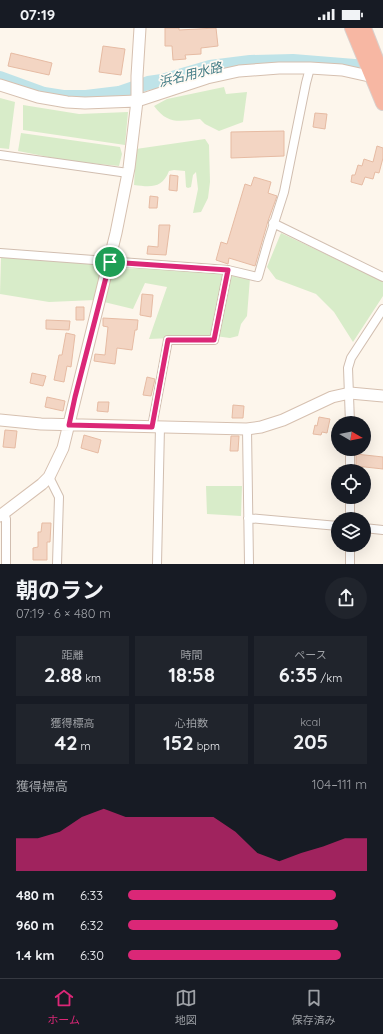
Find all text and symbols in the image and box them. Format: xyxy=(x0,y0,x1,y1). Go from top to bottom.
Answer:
text: 07:19 xyxy=(20,5,55,24)
water label: 浜名用水路 xyxy=(157,58,224,90)
pin xyxy=(93,245,127,279)
icon: arrive xyxy=(99,251,121,273)
north arrow xyxy=(331,416,371,456)
map controls xyxy=(331,416,371,552)
button: locate xyxy=(331,464,371,504)
button: layers xyxy=(331,512,371,552)
text: 朝のラン xyxy=(16,576,104,604)
button: share xyxy=(325,577,367,619)
text: 07:19 · 6 × 480 m xyxy=(16,605,111,621)
text: 距離 xyxy=(62,648,84,662)
text: 時間 xyxy=(181,648,203,662)
text: ペース xyxy=(294,648,327,662)
text: 2.88 xyxy=(44,662,82,687)
text: 18:58 xyxy=(168,662,215,687)
text: 6:35 xyxy=(279,662,318,687)
text: km xyxy=(82,671,101,685)
text: /km xyxy=(318,671,342,685)
text: kcal xyxy=(300,715,321,729)
text: 獲得標高 xyxy=(51,716,95,730)
text: 心拍数 xyxy=(175,716,208,730)
text: 205 xyxy=(293,729,328,754)
text: 42 xyxy=(54,730,78,755)
text: 152 xyxy=(163,730,194,755)
text: m xyxy=(78,739,91,753)
text: bpm xyxy=(194,739,220,753)
text: 104–111 m xyxy=(312,776,367,792)
text: 獲得標高 xyxy=(16,778,68,794)
text: 480 m xyxy=(16,887,54,903)
text: 6:33 xyxy=(80,887,103,903)
text: 960 m xyxy=(16,917,54,933)
text: 6:32 xyxy=(80,917,103,933)
text: 1.4 km xyxy=(16,947,55,963)
text: 6:30 xyxy=(80,947,104,963)
tab: ホーム xyxy=(47,987,80,1027)
tab: 地図 xyxy=(175,987,197,1027)
tab: 保存済み xyxy=(292,987,336,1027)

